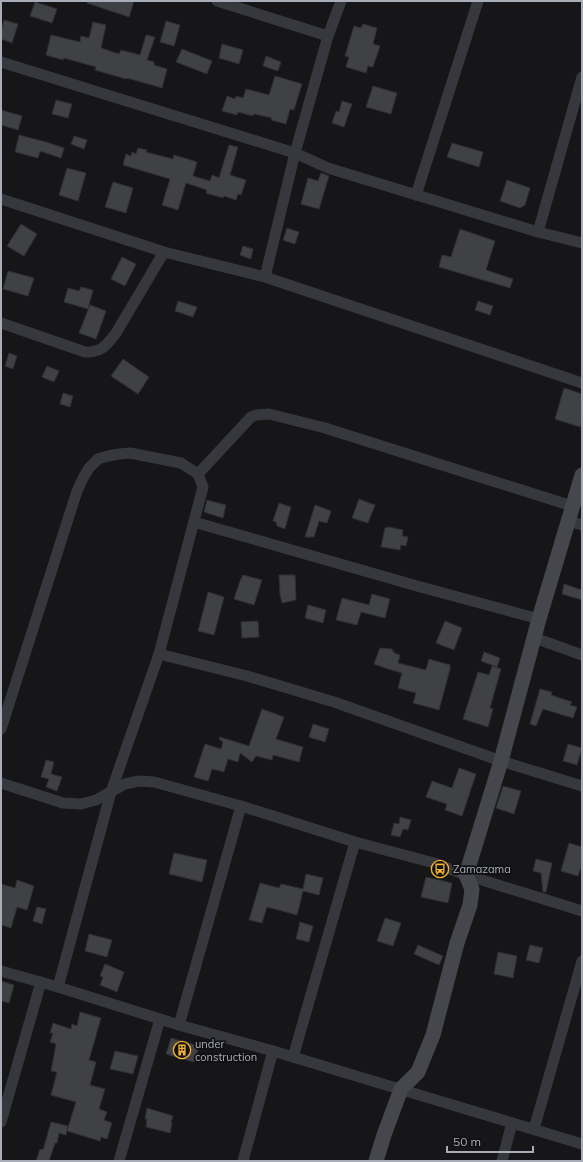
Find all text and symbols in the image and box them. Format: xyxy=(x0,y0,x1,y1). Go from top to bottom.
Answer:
bus stop icon: Zamazama xyxy=(430,859,450,879)
place label: Zamazama xyxy=(453,862,511,876)
place label: under construction xyxy=(195,1037,257,1064)
building icon: under construction xyxy=(172,1040,192,1060)
scale bar xyxy=(447,1128,533,1154)
text: 50 m xyxy=(453,1134,481,1149)

